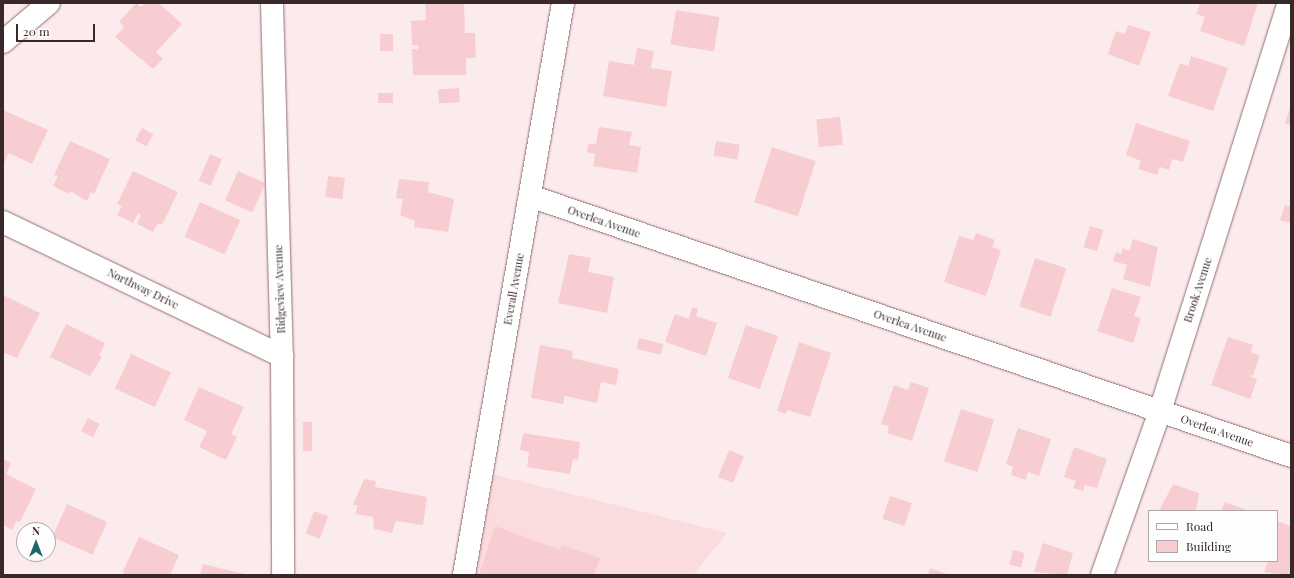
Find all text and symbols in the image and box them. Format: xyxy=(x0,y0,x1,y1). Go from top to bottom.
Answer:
scale bar xyxy=(18,16,97,42)
text: 20 m xyxy=(23,23,50,39)
street label: Overlea Avenue xyxy=(566,203,642,241)
street label: Ridgeview Avenue xyxy=(272,244,288,334)
street label: Everall Avenue xyxy=(501,252,527,326)
street label: Brook Avenue xyxy=(1181,255,1215,325)
street label: Northway Drive xyxy=(105,266,181,312)
street label: Overlea Avenue xyxy=(872,307,948,345)
street label: Overlea Avenue xyxy=(1179,412,1255,450)
legend xyxy=(1148,510,1278,562)
text: Road xyxy=(1186,518,1213,534)
north arrow xyxy=(16,522,56,562)
text: N xyxy=(32,523,40,538)
text: Building xyxy=(1186,538,1231,554)

